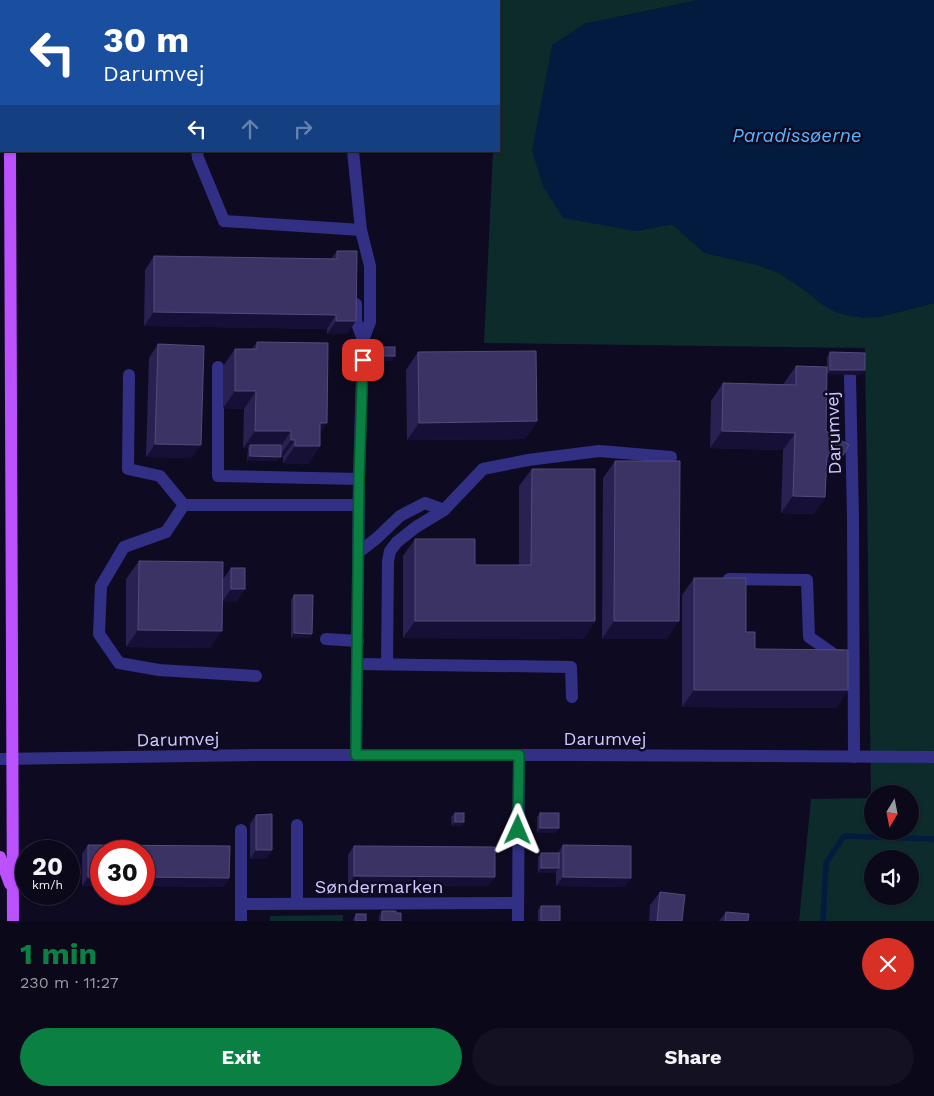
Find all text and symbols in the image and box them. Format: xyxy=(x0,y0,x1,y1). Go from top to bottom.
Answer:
text: 30 m xyxy=(103,19,189,61)
icon: left xyxy=(20,20,85,85)
text: Darumvej xyxy=(103,61,205,86)
icon: left xyxy=(183,115,211,143)
icon: ahead xyxy=(236,115,264,143)
icon: right xyxy=(289,115,317,143)
water label: Paradissøerne xyxy=(732,124,862,147)
pin xyxy=(342,339,384,381)
icon: arrive xyxy=(349,346,377,374)
street label: Darumvej xyxy=(821,391,845,475)
street label: Darumvej xyxy=(136,728,220,750)
street label: Darumvej xyxy=(563,728,647,749)
north arrow xyxy=(864,785,919,840)
map controls xyxy=(864,785,919,905)
position arrow xyxy=(491,803,543,855)
speed limit sign: 30 xyxy=(90,840,155,905)
button: sound xyxy=(864,850,919,905)
text: 20 xyxy=(32,852,63,881)
street label: Søndermarken xyxy=(315,876,443,897)
text: km/h xyxy=(32,878,63,892)
text: 1 min xyxy=(20,936,97,971)
button: close xyxy=(862,938,914,990)
text: 230 m · 11:27 xyxy=(20,973,119,992)
button: Exit xyxy=(20,1028,462,1086)
button: Share xyxy=(472,1028,914,1086)

